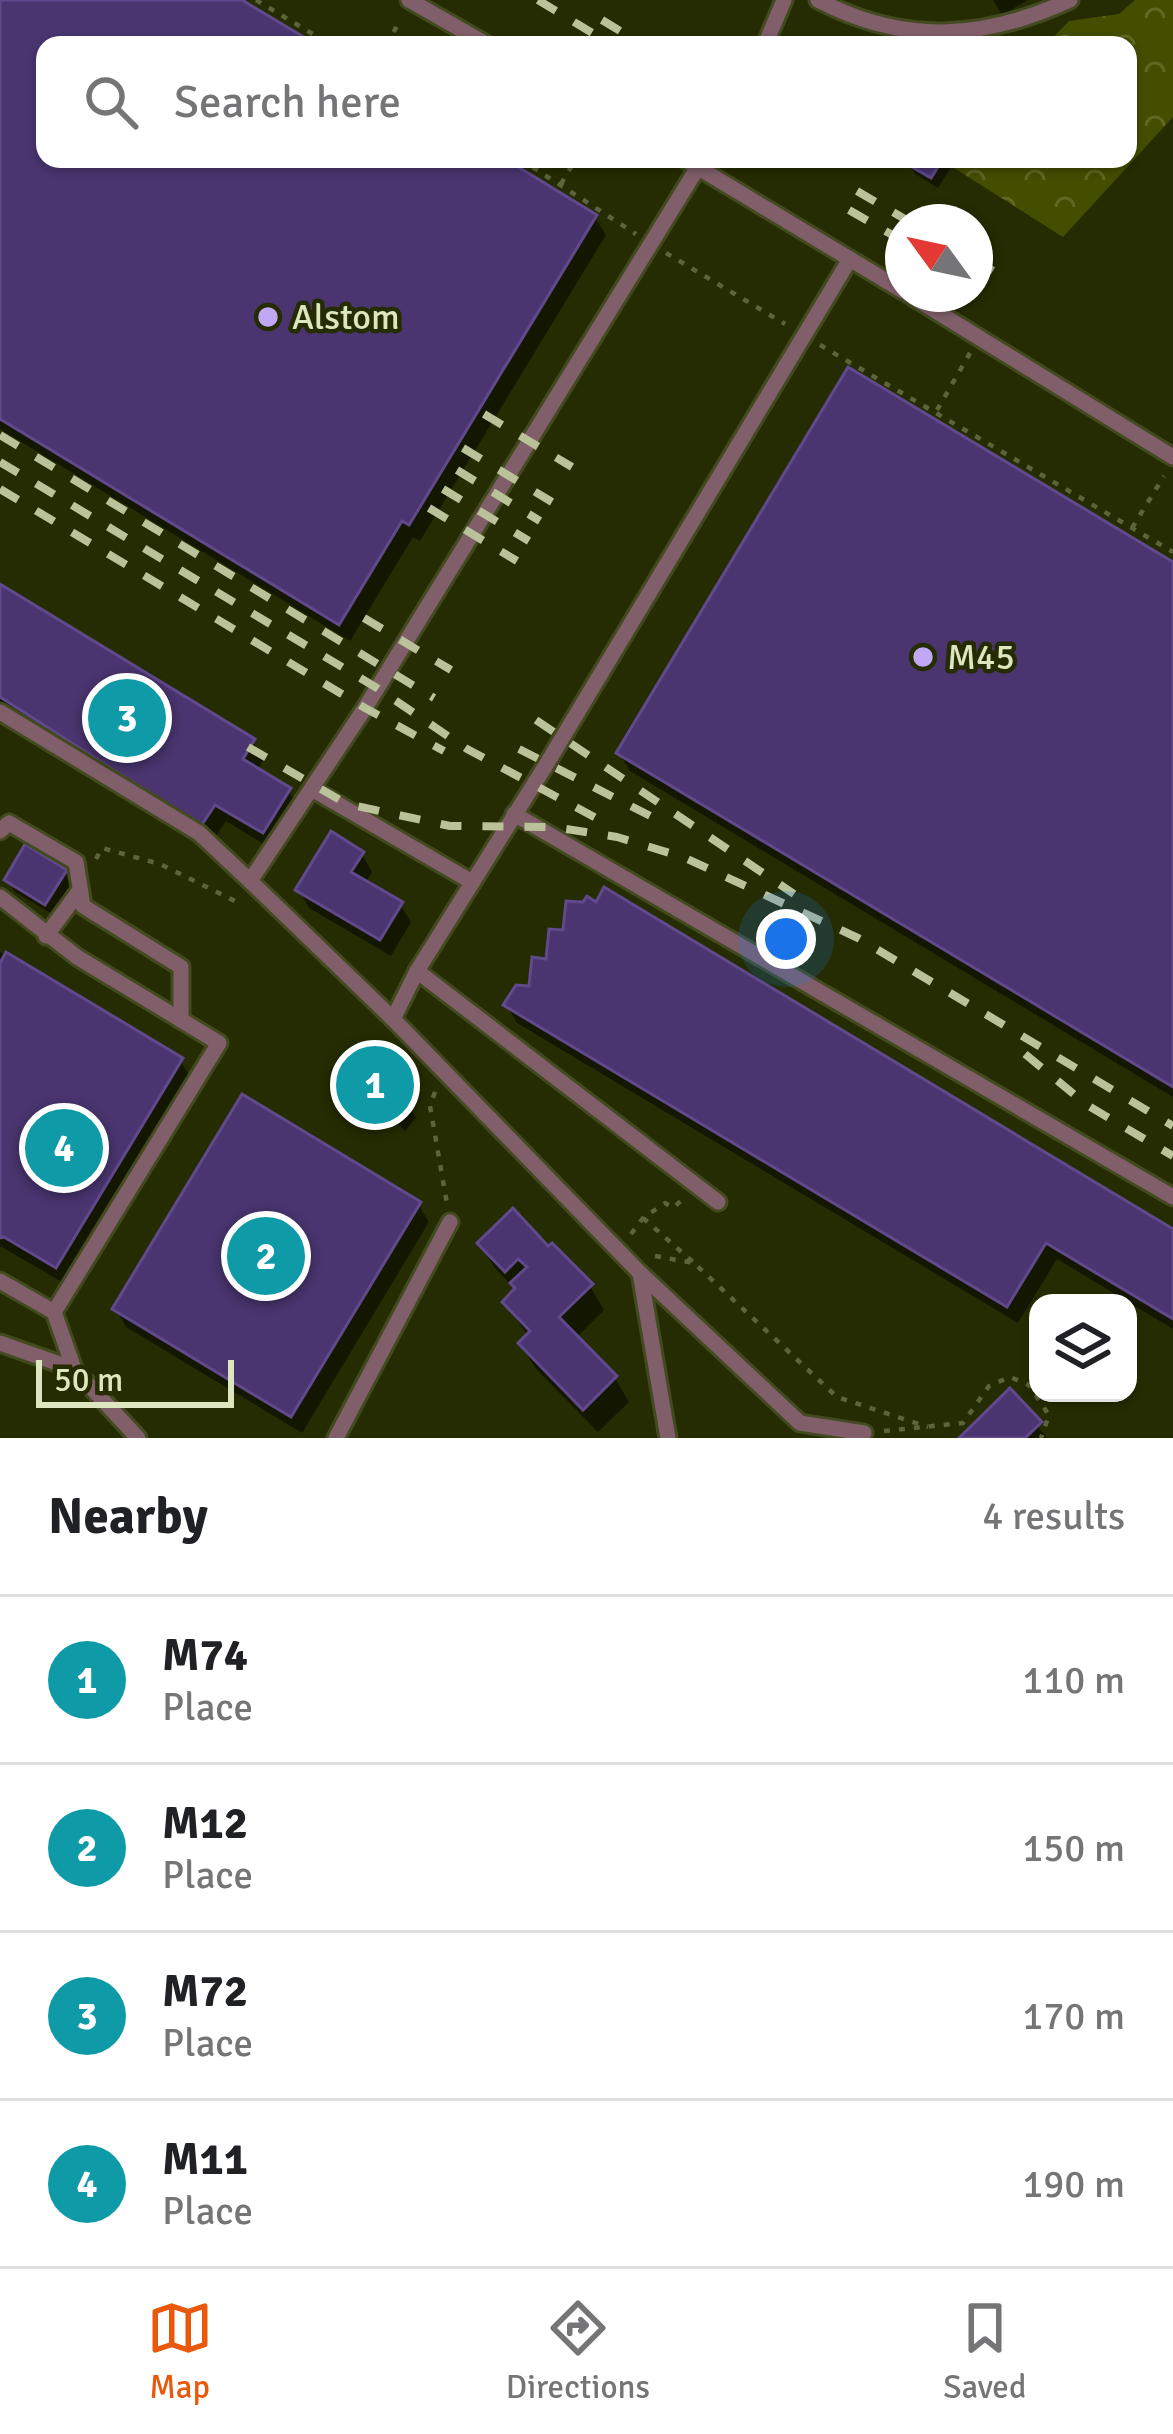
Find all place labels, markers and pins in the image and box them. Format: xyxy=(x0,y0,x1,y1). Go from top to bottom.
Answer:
place label: Alstom xyxy=(292,295,400,340)
marker: Alstom xyxy=(255,304,281,330)
place label: M45 xyxy=(947,635,1015,680)
marker: M45 xyxy=(910,644,936,670)
pin: 3 xyxy=(88,673,166,763)
pin: 1 xyxy=(336,1040,414,1130)
pin: 4 xyxy=(25,1103,103,1193)
pin: 2 xyxy=(227,1211,305,1301)

